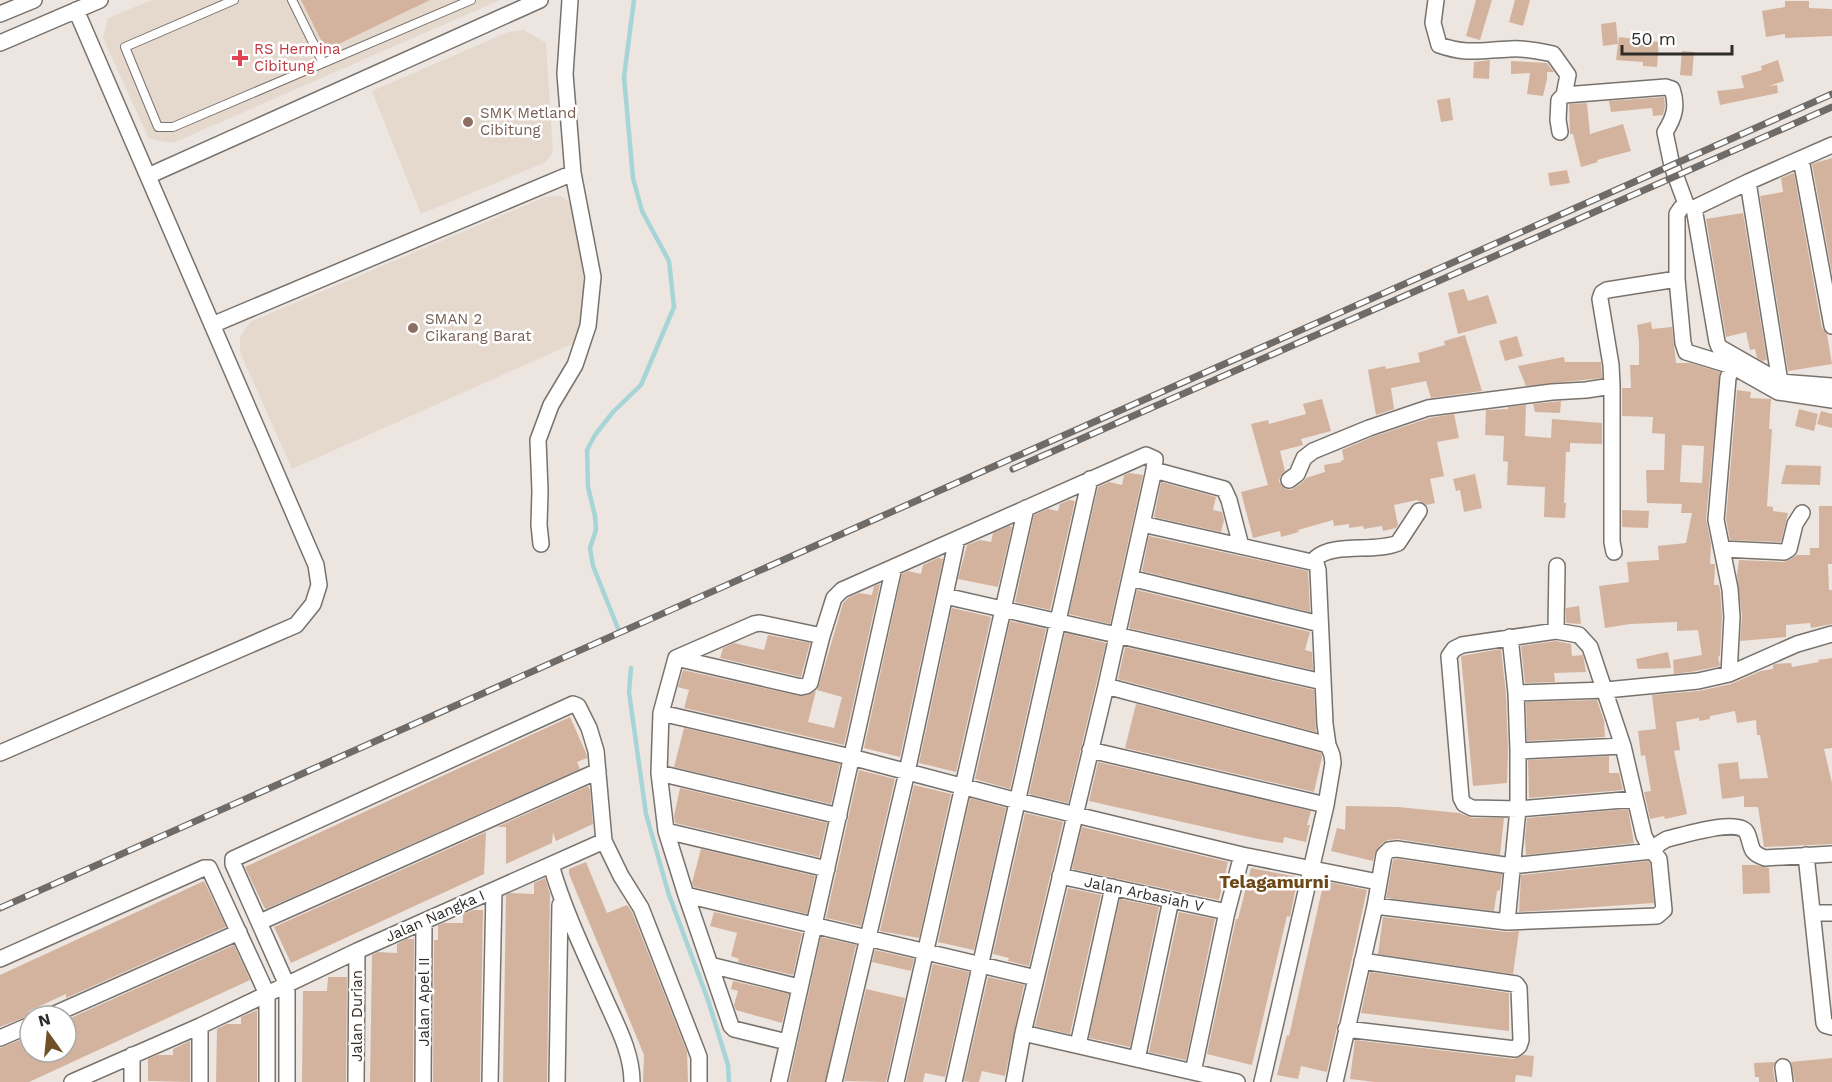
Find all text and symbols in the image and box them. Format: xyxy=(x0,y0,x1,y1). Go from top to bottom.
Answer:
scale bar xyxy=(1622,18,1732,56)
text: 50 m xyxy=(1631,28,1676,49)
place label: RS Hermina Cibitung xyxy=(254,40,341,75)
marker: RS Hermina Cibitung xyxy=(231,49,249,67)
place label: SMK Metland Cibitung xyxy=(480,104,576,139)
marker: SMK Metland Cibitung xyxy=(461,115,475,129)
place label: SMAN 2 Cikarang Barat xyxy=(425,310,532,345)
marker: SMAN 2 Cikarang Barat xyxy=(406,321,420,335)
district label: Telagamurni xyxy=(1219,871,1329,892)
street label: Jalan Arbasiah V xyxy=(1083,873,1206,915)
street label: Jalan Nangka I xyxy=(383,886,487,946)
street label: Jalan Apel II xyxy=(415,957,433,1047)
street label: Jalan Durian xyxy=(348,970,366,1062)
north arrow xyxy=(18,1004,78,1064)
text: N xyxy=(36,1009,52,1031)

